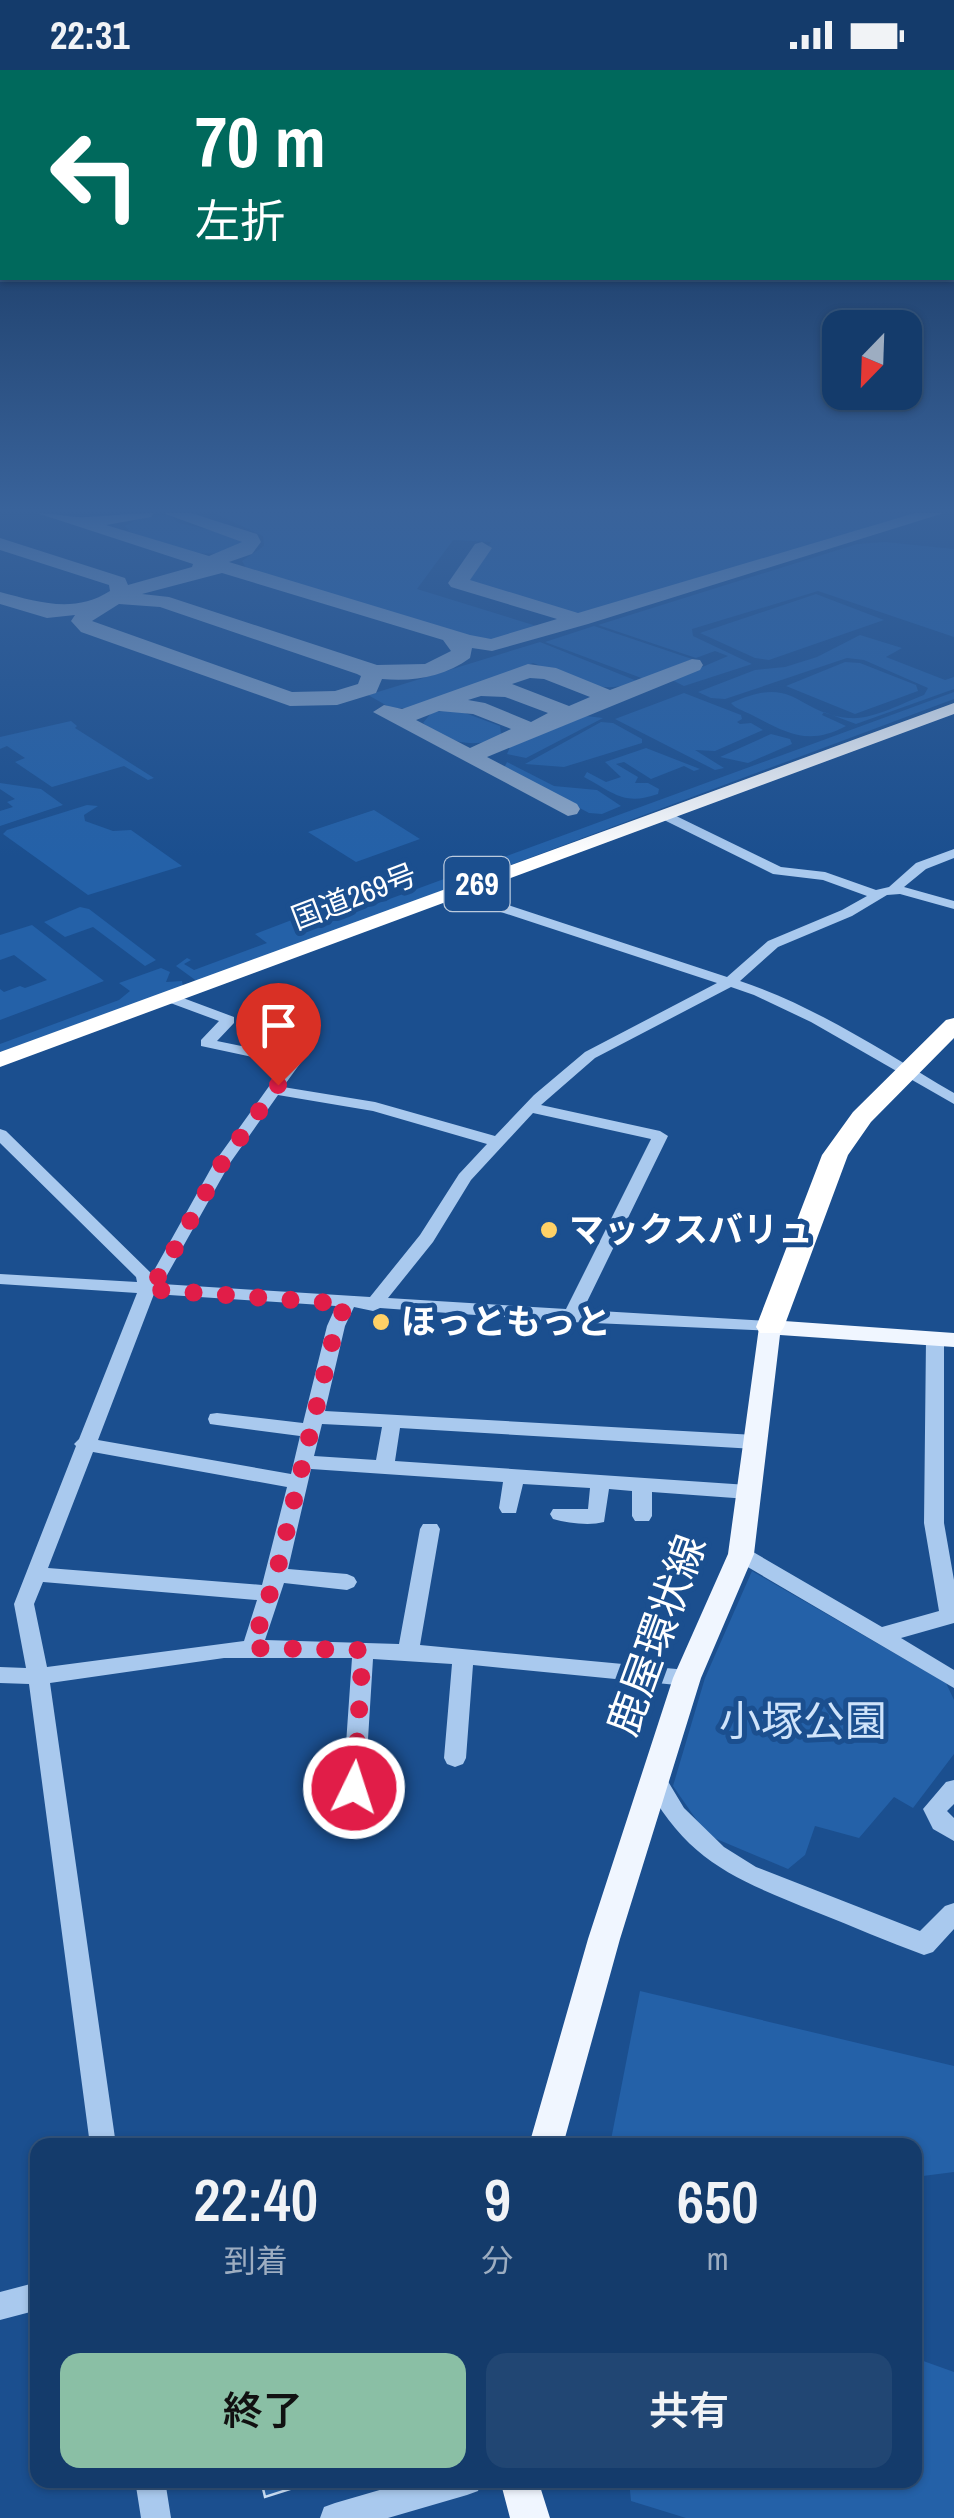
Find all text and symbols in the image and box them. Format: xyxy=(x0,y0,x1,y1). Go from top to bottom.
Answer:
text: 22:31 xyxy=(50,10,130,61)
text: 70 m xyxy=(195,95,326,189)
icon: left xyxy=(30,110,160,240)
text: 左折 xyxy=(195,190,285,251)
north arrow xyxy=(822,310,922,410)
map controls xyxy=(822,310,922,410)
street label: 国道269号 xyxy=(285,854,422,938)
road number: 269 xyxy=(444,857,510,911)
pin xyxy=(236,983,321,1086)
icon: arrive xyxy=(251,998,306,1053)
place label: マックスバリュ xyxy=(569,1206,813,1253)
marker: マックスバリュ xyxy=(538,1219,560,1241)
place label: ほっともっと xyxy=(401,1298,611,1345)
marker: ほっともっと xyxy=(370,1311,392,1333)
street label: 鹿屋環状線 xyxy=(594,1527,718,1743)
park label: 小塚公園 xyxy=(719,1693,887,1749)
position arrow xyxy=(302,1736,406,1840)
text: 22:40 xyxy=(193,2159,318,2240)
text: 9 xyxy=(484,2159,511,2240)
text: 650 xyxy=(677,2161,759,2242)
text: m xyxy=(707,2237,729,2280)
text: 到着 xyxy=(224,2239,288,2282)
text: 分 xyxy=(481,2239,513,2282)
button: 終了 xyxy=(60,2353,466,2468)
button: 共有 xyxy=(486,2353,892,2468)

